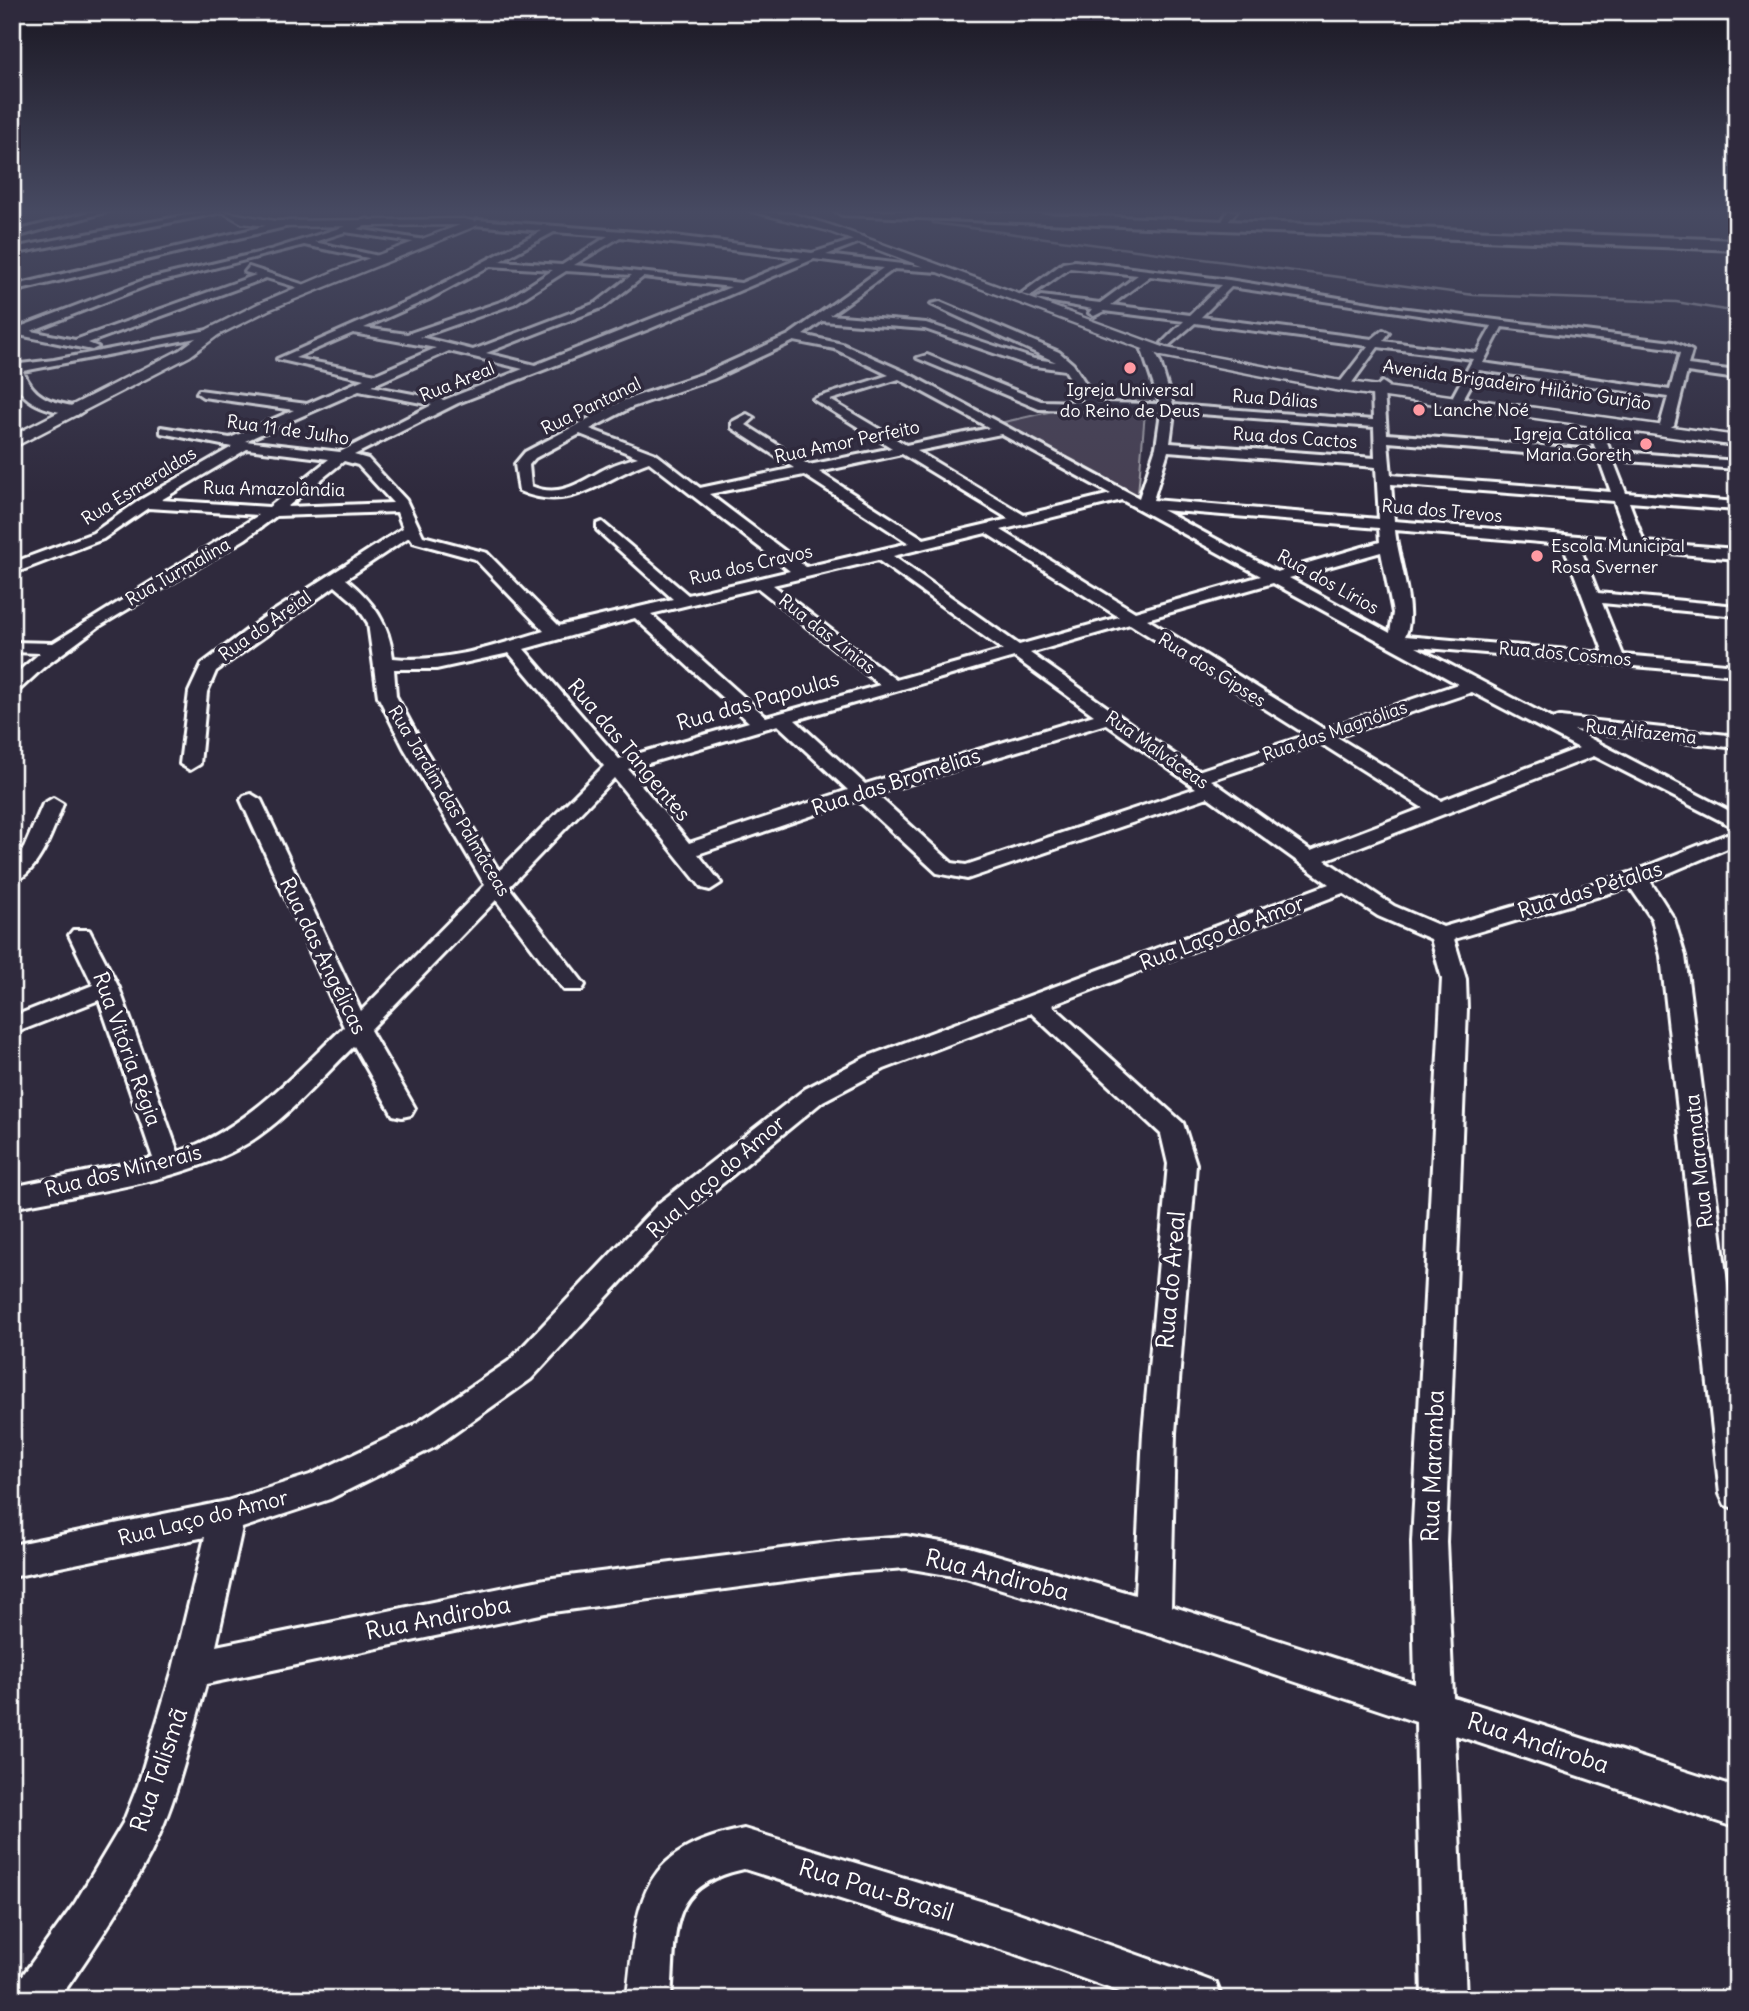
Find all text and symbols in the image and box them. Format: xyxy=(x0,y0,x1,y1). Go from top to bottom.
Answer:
street label: Avenida Brigadeiro Hilário Gurjão xyxy=(1381,354,1653,415)
street label: Rua Areal xyxy=(416,356,498,407)
marker: Igreja Universal do Reino de Deus xyxy=(1122,360,1138,376)
street label: Rua Pantanal xyxy=(537,371,645,440)
place label: Igreja Universal do Reino de Deus xyxy=(1060,378,1200,422)
street label: Rua Dálias xyxy=(1231,384,1319,413)
place label: Lanche Noé xyxy=(1433,398,1529,421)
marker: Lanche Noé xyxy=(1411,402,1427,418)
street label: Rua 11 de Julho xyxy=(225,410,351,449)
street label: Rua Amor Perfeito xyxy=(772,415,922,468)
street label: Rua dos Cactos xyxy=(1232,422,1358,453)
place label: Igreja Católica Maria Goreth xyxy=(1514,422,1632,466)
marker: Igreja Católica Maria Goreth xyxy=(1638,436,1654,452)
street label: Rua Esmeraldas xyxy=(77,441,200,530)
street label: Rua Amazolândia xyxy=(203,476,345,501)
street label: Rua dos Trevos xyxy=(1381,494,1503,527)
street label: Rua Turmalina xyxy=(121,532,234,611)
place label: Escola Municipal Rosa Sverner xyxy=(1551,534,1685,578)
street label: Rua dos Cravos xyxy=(687,539,815,590)
street label: Rua dos Lírios xyxy=(1273,544,1383,619)
marker: Escola Municipal Rosa Sverner xyxy=(1529,548,1545,564)
street label: Rua do Areial xyxy=(214,585,315,666)
street label: Rua das Zinias xyxy=(774,589,880,679)
street label: Rua dos Gipses xyxy=(1154,627,1270,712)
street label: Rua dos Cosmos xyxy=(1498,636,1633,671)
street label: Rua das Papoulas xyxy=(674,664,842,737)
street label: Rua das Tangentes xyxy=(562,673,697,826)
street label: Rua das Magnólias xyxy=(1259,695,1410,766)
street label: Rua Jardim das Palmáceas xyxy=(383,701,516,900)
street label: Rua Malváceas xyxy=(1101,705,1213,794)
street label: Rua Alfazema xyxy=(1584,714,1698,749)
street label: Rua das Bromélias xyxy=(808,742,984,822)
street label: Rua das Pétalas xyxy=(1514,855,1665,924)
street label: Rua das Angélicas xyxy=(274,873,373,1039)
street label: Rua Laço do Amor xyxy=(1136,889,1308,976)
street label: Rua Vitória Régia xyxy=(87,968,168,1130)
street label: Rua Maranata xyxy=(1678,1093,1719,1230)
street label: Rua Laço do Amor xyxy=(641,1109,791,1244)
street label: Rua dos Minerais xyxy=(42,1138,204,1203)
street label: Rua do Areal xyxy=(1149,1210,1191,1350)
street label: Rua Maramba xyxy=(1414,1389,1450,1543)
street label: Rua Laço do Amor xyxy=(115,1483,291,1552)
street label: Rua Andiroba xyxy=(922,1542,1072,1606)
street label: Rua Andiroba xyxy=(363,1588,513,1646)
street label: Rua Talismã xyxy=(123,1704,193,1836)
street label: Rua Andiroba xyxy=(1464,1705,1613,1779)
street label: Rua Pau-Brasil xyxy=(795,1851,957,1927)

